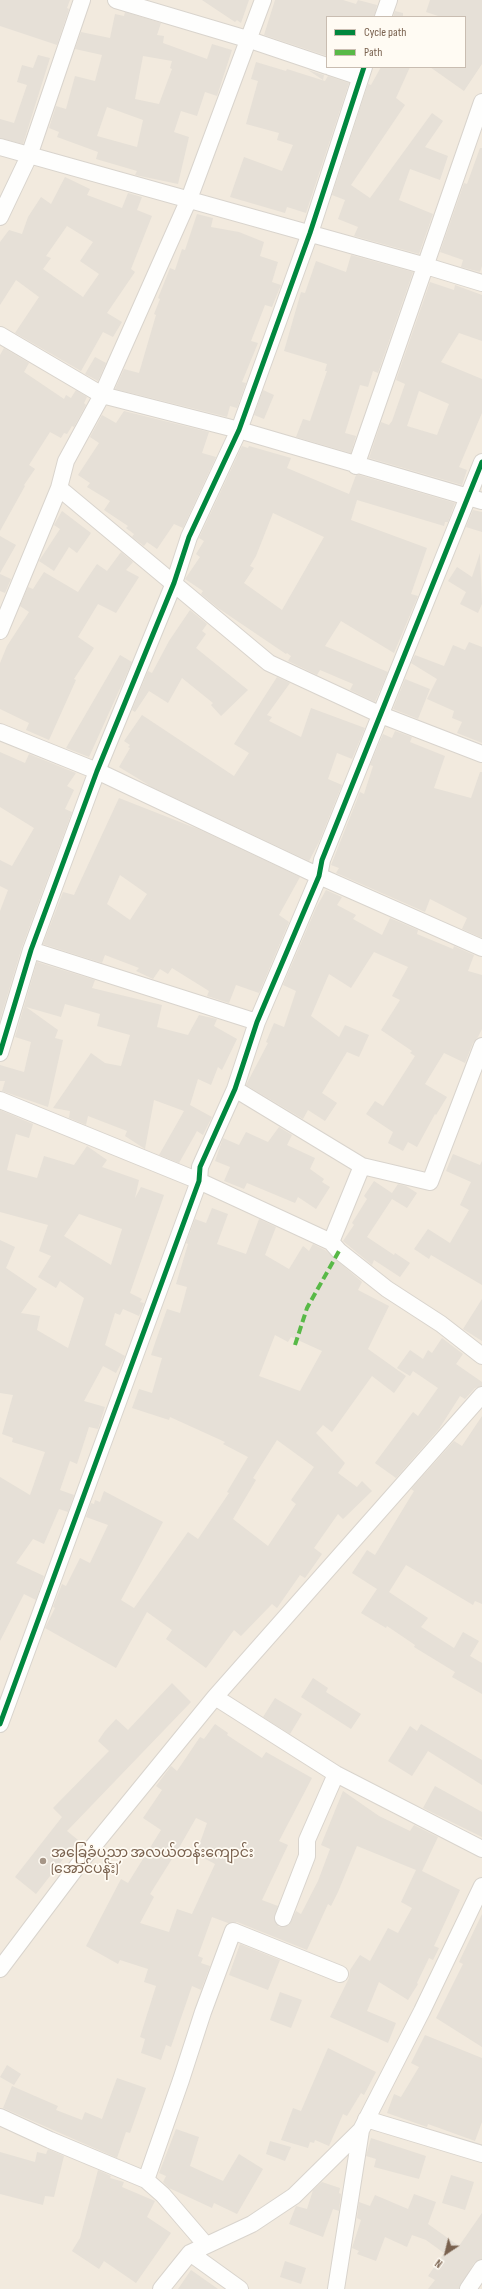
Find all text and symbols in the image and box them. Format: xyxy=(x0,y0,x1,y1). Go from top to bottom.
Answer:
legend xyxy=(326,16,466,68)
text: Cycle path xyxy=(364,25,406,40)
text: Path xyxy=(364,45,382,60)
place label: အခြေခံပညာ အလယ်တန်းကျောင်း (အောင်ပန်း) xyxy=(51,1845,254,1878)
marker: အခြေခံပညာ အလယ်တန်းကျောင်း (အောင်ပန်း) xyxy=(38,1856,48,1866)
north arrow xyxy=(426,2233,466,2273)
text: N xyxy=(433,2256,445,2270)

